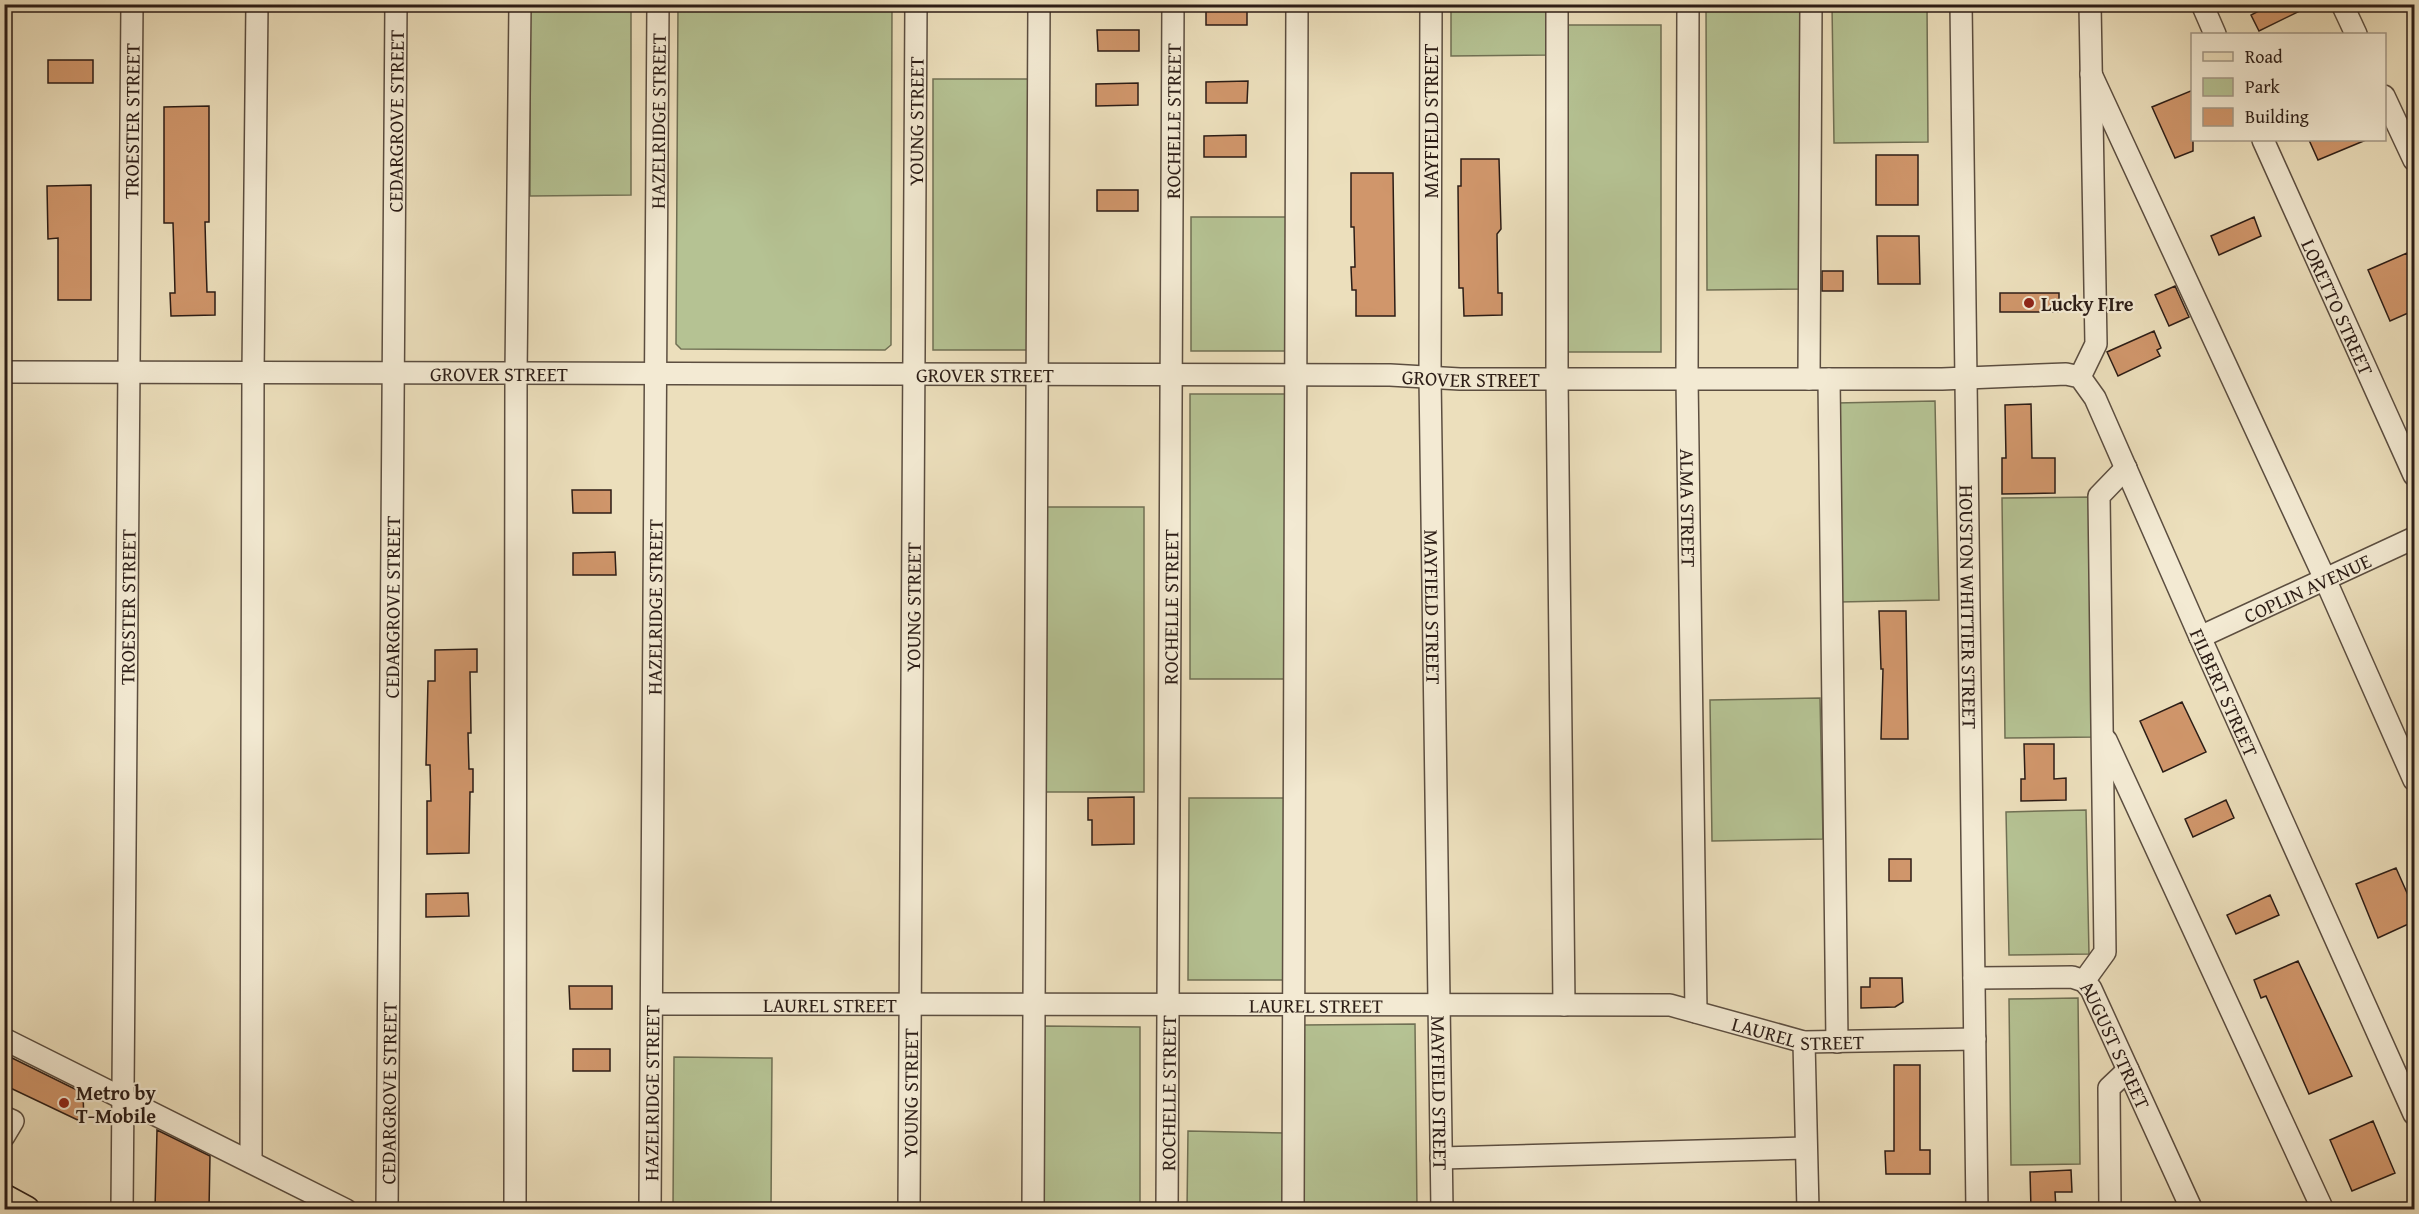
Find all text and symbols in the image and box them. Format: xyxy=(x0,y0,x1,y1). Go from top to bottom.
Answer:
street label: CEDARGROVE STREET xyxy=(380,30,410,213)
street label: HAZELRIDGE STREET xyxy=(642,33,672,209)
legend xyxy=(2191,33,2386,141)
street label: TROESTER STREET xyxy=(116,43,146,199)
street label: ROCHELLE STREET xyxy=(1158,43,1187,199)
street label: MAYFIELD STREET xyxy=(1416,43,1445,199)
text: Road xyxy=(2245,43,2283,70)
street label: YOUNG STREET xyxy=(900,56,930,186)
text: Park xyxy=(2245,73,2281,100)
text: Building xyxy=(2245,103,2309,130)
street label: LORETTO STREET xyxy=(2295,234,2382,380)
place label: Lucky FIre xyxy=(2041,289,2134,318)
marker: Lucky FIre xyxy=(2022,296,2036,310)
street label: GROVER STREET xyxy=(430,358,568,388)
street label: GROVER STREET xyxy=(916,359,1054,389)
street label: GROVER STREET xyxy=(1401,361,1540,394)
street label: ALMA STREET xyxy=(1673,448,1704,568)
street label: HOUSTON WHITTIER STREET xyxy=(1953,485,1985,729)
street label: CEDARGROVE STREET xyxy=(376,516,407,698)
street label: HAZELRIDGE STREET xyxy=(639,519,669,695)
street label: TROESTER STREET xyxy=(112,529,142,685)
street label: ROCHELLE STREET xyxy=(1155,529,1185,685)
street label: MAYFIELD STREET xyxy=(1418,529,1449,685)
street label: YOUNG STREET xyxy=(898,542,927,672)
street label: COPLIN AVENUE xyxy=(2239,545,2376,629)
street label: FILBERT STREET xyxy=(2183,624,2266,761)
street label: AUGUST STREET xyxy=(2074,973,2158,1113)
street label: LAUREL STREET xyxy=(763,990,897,1019)
street label: LAUREL STREET xyxy=(1249,990,1383,1019)
street label: CEDARGROVE STREET xyxy=(373,1002,403,1184)
street label: HAZELRIDGE STREET xyxy=(636,1005,666,1181)
street label: LAUREL STREET xyxy=(1729,1008,1864,1057)
street label: ROCHELLE STREET xyxy=(1153,1015,1182,1171)
street label: MAYFIELD STREET xyxy=(1425,1015,1456,1171)
street label: YOUNG STREET xyxy=(895,1028,925,1158)
place label: Metro by T-Mobile xyxy=(76,1078,156,1130)
marker: Metro by T-Mobile xyxy=(57,1096,71,1110)

